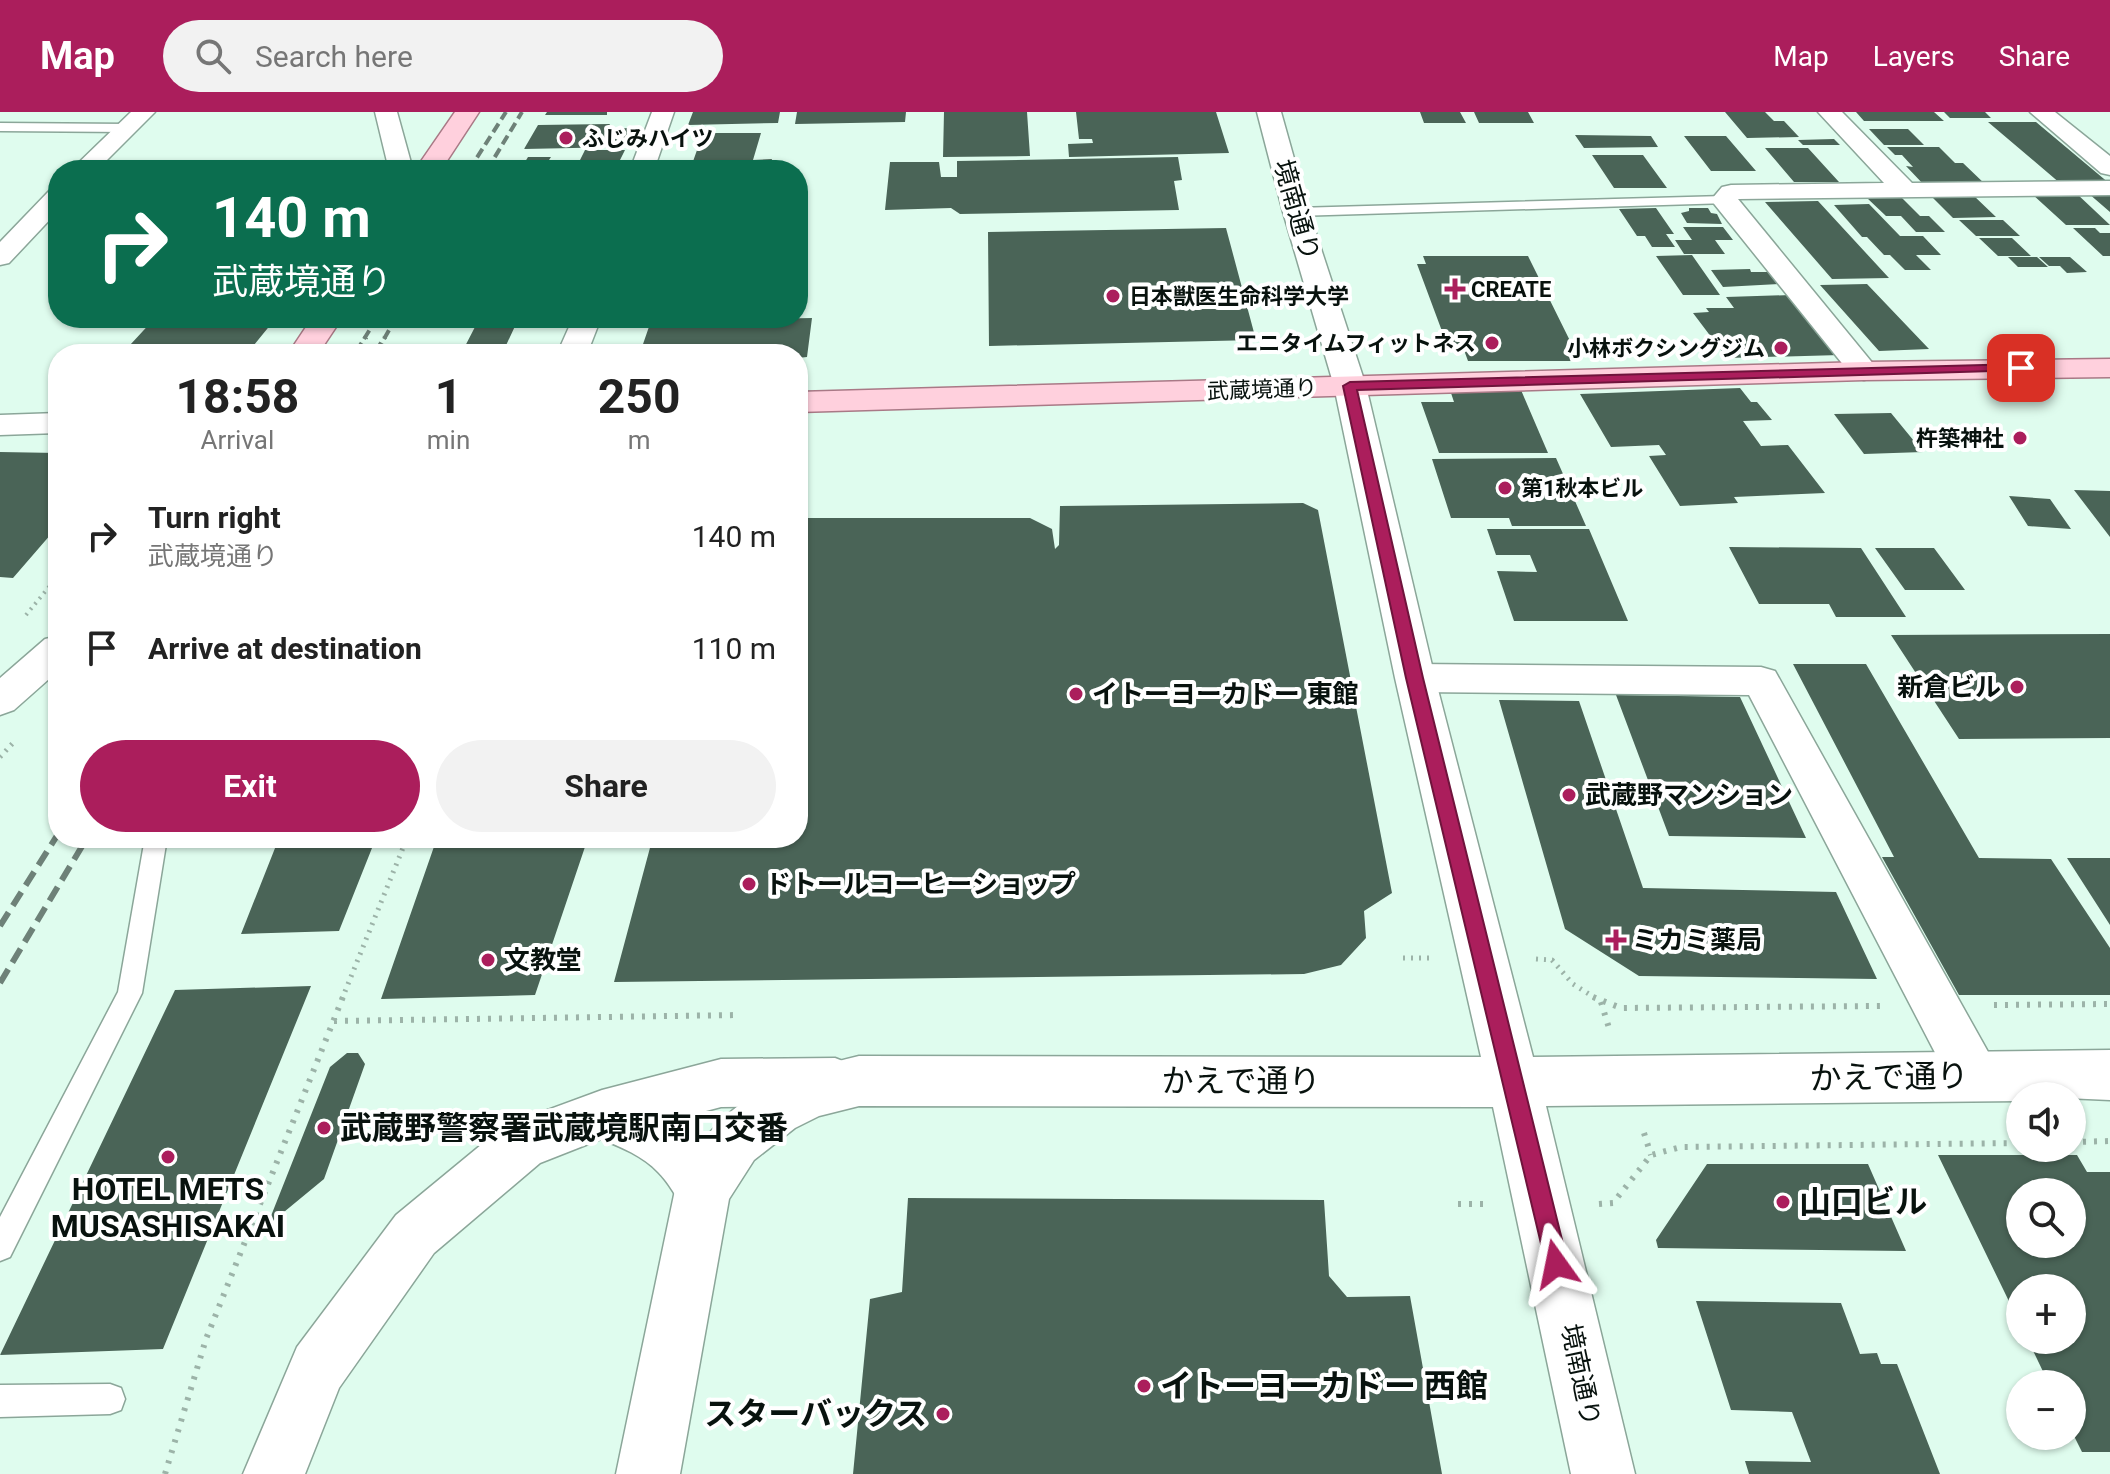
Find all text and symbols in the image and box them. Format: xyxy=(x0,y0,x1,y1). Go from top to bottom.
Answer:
search box xyxy=(163,20,723,92)
text: Map xyxy=(40,34,115,78)
icon: search xyxy=(191,34,235,78)
text: Search here xyxy=(255,39,413,74)
text: Map xyxy=(1773,40,1829,73)
text: Layers xyxy=(1873,40,1955,73)
text: Share xyxy=(1999,40,2070,73)
place label: ふじみハイツ xyxy=(582,126,714,151)
marker: ふじみハイツ xyxy=(557,129,575,147)
street label: 境南通り xyxy=(1268,156,1326,264)
text: 140 m xyxy=(212,185,371,251)
icon: right xyxy=(80,192,184,296)
text: 武蔵境通り xyxy=(212,261,392,303)
place label: CREATE xyxy=(1471,277,1551,302)
marker: CREATE xyxy=(1446,280,1464,298)
place label: 日本獣医生命科学大学 xyxy=(1129,284,1349,309)
marker: 日本獣医生命科学大学 xyxy=(1104,287,1122,305)
place label: エニタイムフィットネス xyxy=(1236,331,1476,356)
marker: エニタイムフィットネス xyxy=(1483,334,1501,352)
pin xyxy=(1987,334,2055,402)
place label: 小林ボクシングジム xyxy=(1567,336,1765,361)
marker: 小林ボクシングジム xyxy=(1772,339,1790,357)
icon: arrive xyxy=(1999,346,2043,390)
text: 18:58 xyxy=(176,368,299,425)
text: 1 xyxy=(435,368,462,425)
text: 250 xyxy=(598,368,680,425)
street label: 武蔵境通り xyxy=(1207,375,1317,404)
text: Arrival xyxy=(201,425,274,455)
text: min xyxy=(427,425,470,455)
text: m xyxy=(628,425,651,455)
place label: 杵築神社 xyxy=(1916,426,2004,451)
marker: 杵築神社 xyxy=(2011,429,2029,447)
place label: 第1秋本ビル xyxy=(1521,476,1644,501)
marker: 第1秋本ビル xyxy=(1496,479,1514,497)
text: Turn right xyxy=(148,500,281,535)
icon: right xyxy=(80,514,124,558)
text: 140 m xyxy=(692,519,776,554)
text: 武蔵境通り xyxy=(148,541,278,571)
icon: arrive xyxy=(80,626,124,670)
text: Arrive at destination xyxy=(148,631,422,666)
text: 110 m xyxy=(692,631,776,666)
place label: 新倉ビル xyxy=(1897,672,2001,702)
marker: 新倉ビル xyxy=(2008,678,2026,696)
place label: イトーヨーカドー 東館 xyxy=(1092,679,1358,709)
marker: イトーヨーカドー 東館 xyxy=(1067,685,1085,703)
button: Exit xyxy=(80,740,420,832)
button: Share xyxy=(436,740,776,832)
place label: 武蔵野マンション xyxy=(1585,780,1793,810)
marker: 武蔵野マンション xyxy=(1560,786,1578,804)
place label: ドトールコーヒーショップ xyxy=(765,869,1076,899)
marker: ドトールコーヒーショップ xyxy=(740,875,758,893)
place label: ミカミ薬局 xyxy=(1632,925,1762,955)
marker: ミカミ薬局 xyxy=(1607,931,1625,949)
place label: 文教堂 xyxy=(504,945,582,975)
marker: 文教堂 xyxy=(479,951,497,969)
street label: かえで通り xyxy=(1809,1057,1969,1097)
street label: かえで通り xyxy=(1161,1062,1321,1100)
map controls xyxy=(2006,1082,2086,1450)
button: sound xyxy=(2006,1082,2086,1162)
place label: 武蔵野警察署武蔵境駅南口交番 xyxy=(340,1109,788,1147)
marker: 武蔵野警察署武蔵境駅南口交番 xyxy=(315,1119,333,1137)
marker: HOTEL METS MUSASHISAKAI xyxy=(159,1148,177,1166)
place label: HOTEL METS MUSASHISAKAI xyxy=(51,1170,285,1245)
button: search xyxy=(2006,1178,2086,1258)
place label: 山口ビル xyxy=(1799,1183,1927,1221)
marker: 山口ビル xyxy=(1774,1193,1792,1211)
position arrow xyxy=(1514,1222,1598,1306)
button: + xyxy=(2006,1274,2086,1354)
street label: 境南通り xyxy=(1556,1321,1606,1429)
place label: イトーヨーカドー 西館 xyxy=(1160,1367,1488,1405)
button: − xyxy=(2006,1370,2086,1450)
marker: イトーヨーカドー 西館 xyxy=(1135,1377,1153,1395)
place label: スターバックス xyxy=(704,1395,927,1433)
marker: スターバックス xyxy=(934,1405,952,1423)

